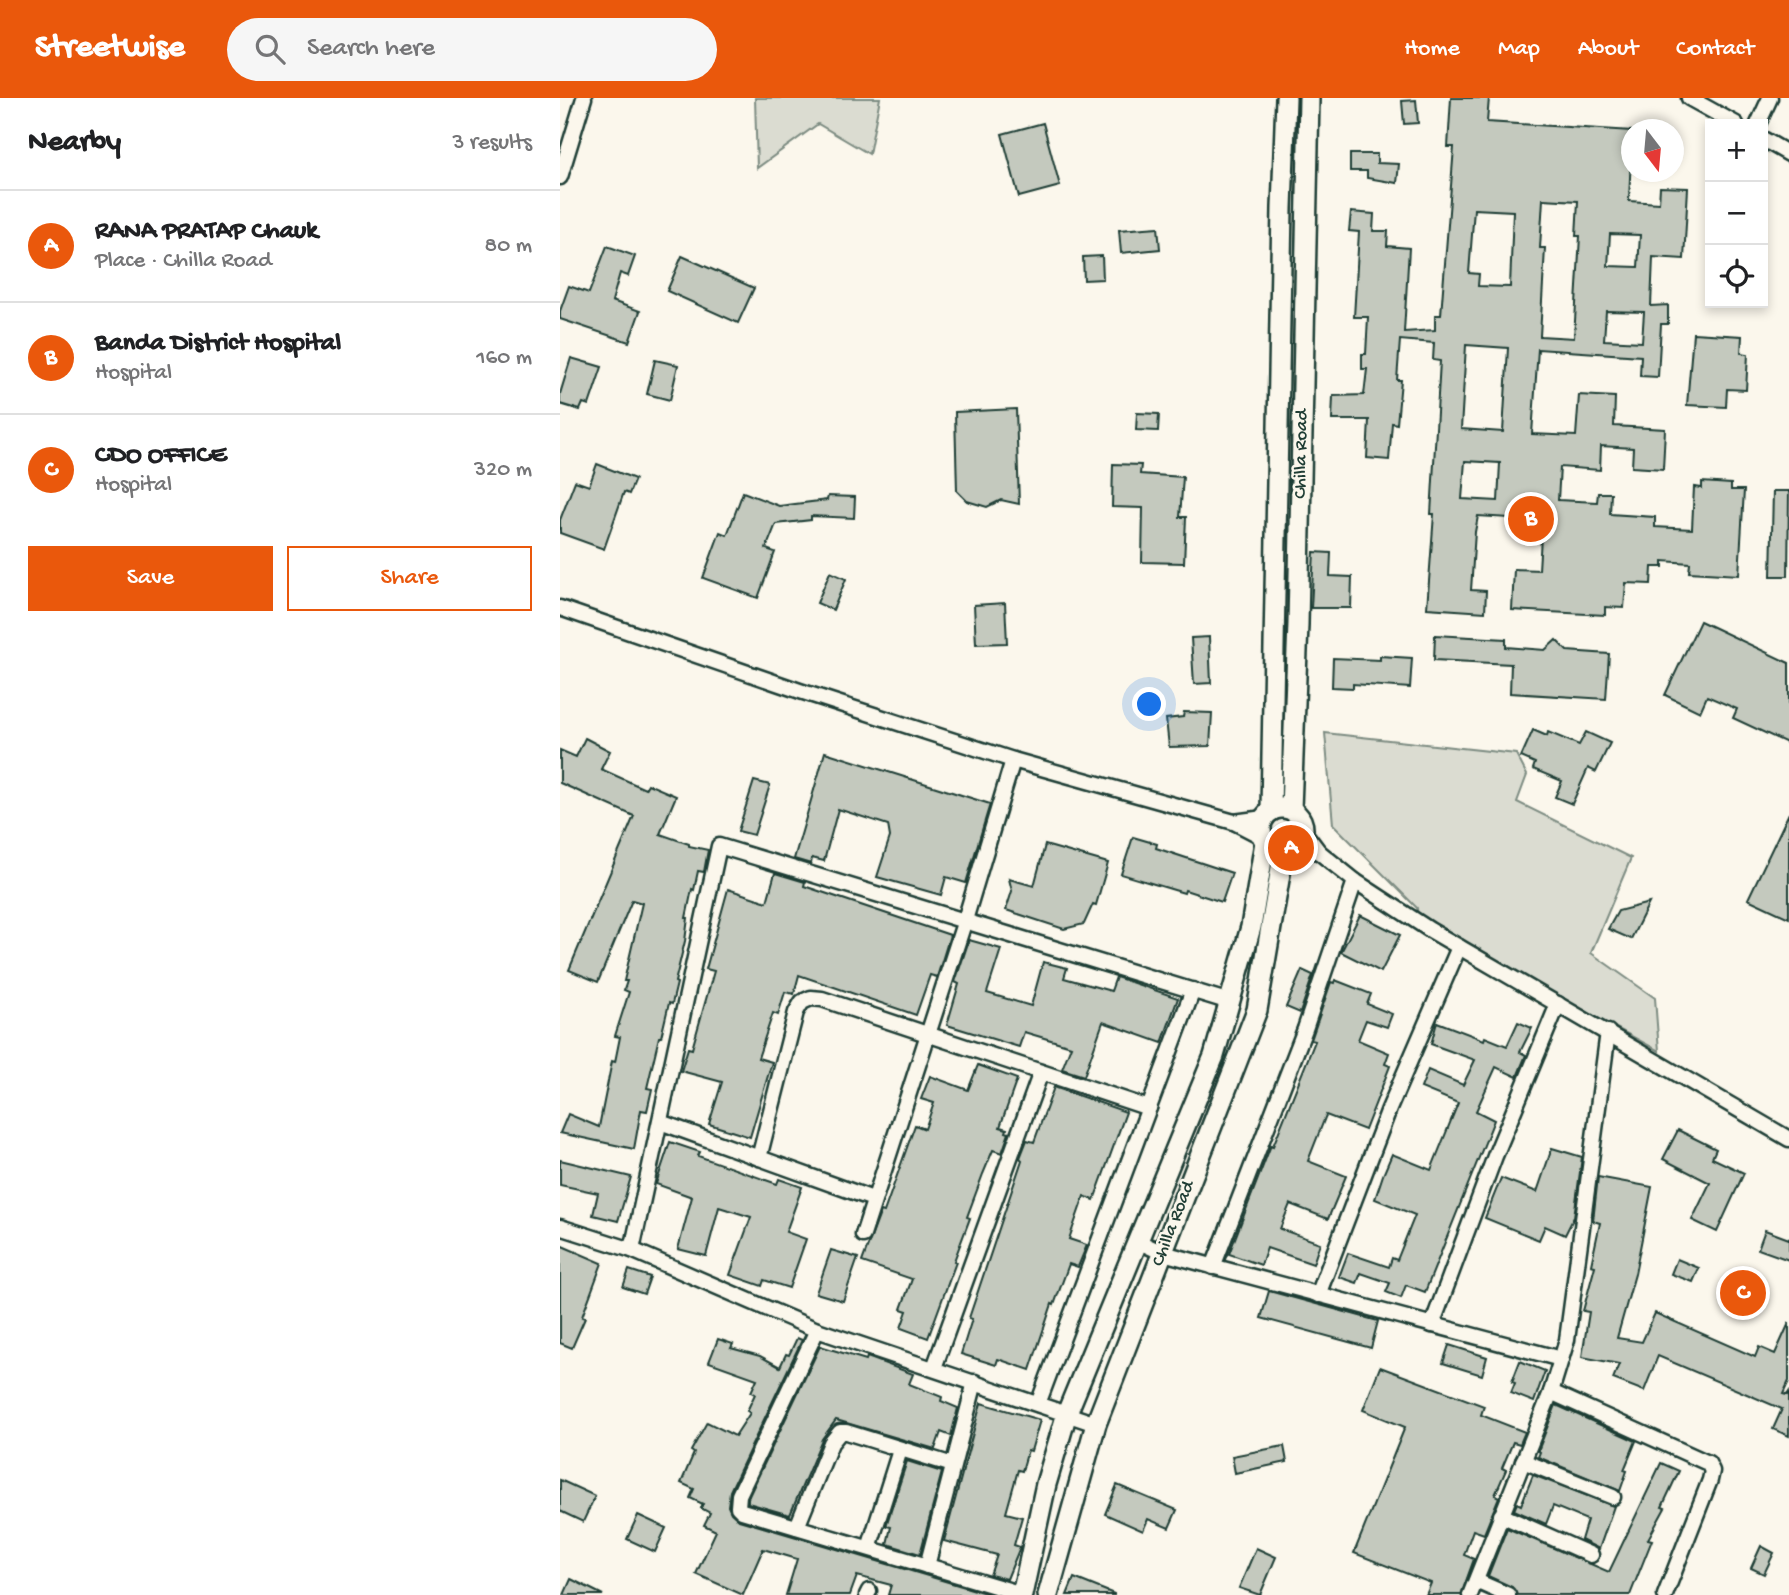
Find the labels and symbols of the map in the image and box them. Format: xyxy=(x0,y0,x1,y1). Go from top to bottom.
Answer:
north arrow xyxy=(1621,119,1684,182)
street label: Chilla Road xyxy=(1290,407,1314,499)
pin: B xyxy=(1508,493,1554,545)
your location xyxy=(1132,687,1166,721)
pin: A xyxy=(1268,822,1314,874)
street label: Chilla Road xyxy=(1147,1176,1201,1270)
pin: C xyxy=(1720,1267,1766,1319)

